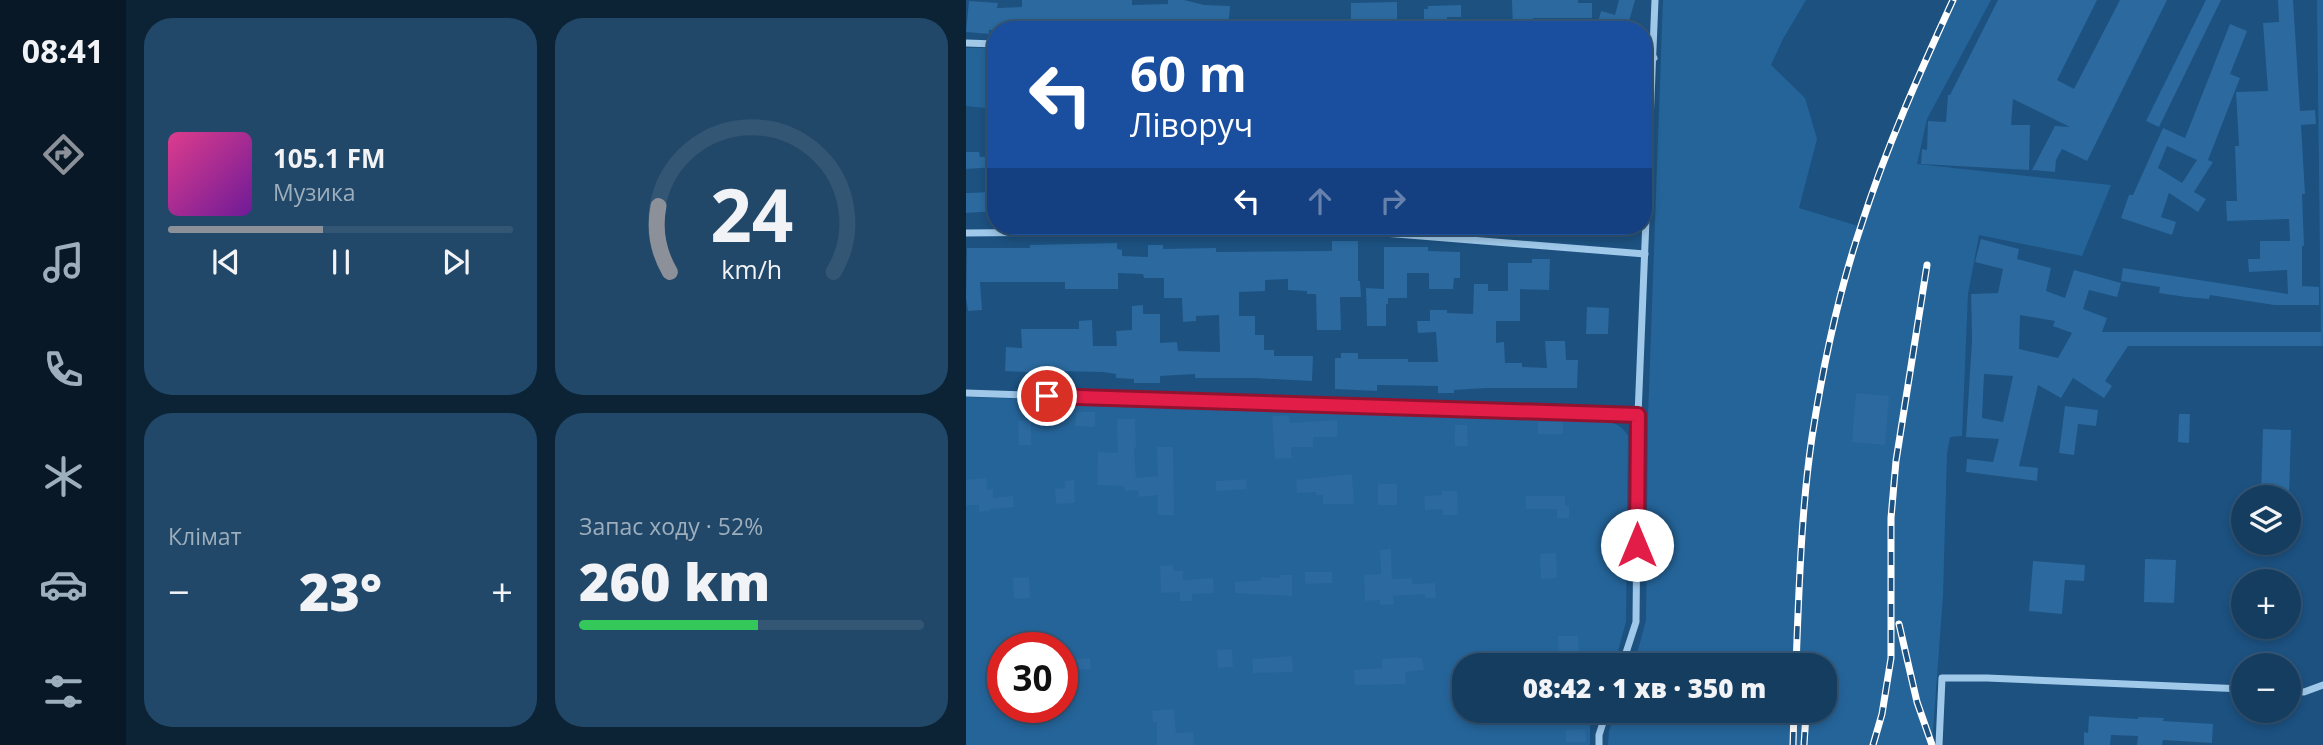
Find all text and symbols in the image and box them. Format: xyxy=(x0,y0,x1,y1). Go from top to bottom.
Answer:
text: 08:41 xyxy=(22,29,104,72)
text: 60 m xyxy=(1130,40,1247,106)
icon: left xyxy=(1015,49,1106,140)
text: Ліворуч xyxy=(1130,103,1253,146)
icon: directions xyxy=(39,130,88,179)
text: 105.1 FM xyxy=(273,140,385,176)
text: 24 xyxy=(710,165,793,264)
text: Музика xyxy=(273,176,356,208)
icon: left xyxy=(1228,182,1266,220)
icon: ahead xyxy=(1301,182,1339,220)
icon: right xyxy=(1374,182,1412,220)
icon: music xyxy=(39,238,88,287)
icon: previous xyxy=(207,243,245,281)
icon: pause xyxy=(322,243,360,281)
icon: next xyxy=(437,243,475,281)
text: km/h xyxy=(721,252,782,286)
icon: phone xyxy=(39,345,88,394)
pin xyxy=(1017,366,1077,426)
icon: arrive xyxy=(1028,377,1066,415)
icon: climate xyxy=(39,452,88,501)
map controls xyxy=(2231,485,2301,723)
button: layers xyxy=(2231,485,2301,555)
position arrow xyxy=(1600,508,1674,582)
text: Запас ходу · 52% xyxy=(579,510,763,542)
text: Клімат xyxy=(168,520,241,552)
text: 260 km xyxy=(579,545,770,616)
text: 23° xyxy=(299,555,382,626)
icon: car xyxy=(39,560,88,609)
text: − xyxy=(168,565,190,617)
text: + xyxy=(491,565,513,617)
button: + xyxy=(2231,569,2301,639)
speed limit sign: 30 xyxy=(987,632,1078,723)
button: − xyxy=(2231,653,2301,723)
icon: filters xyxy=(39,667,88,716)
text: 08:42 · 1 хв · 350 m xyxy=(1523,670,1766,706)

